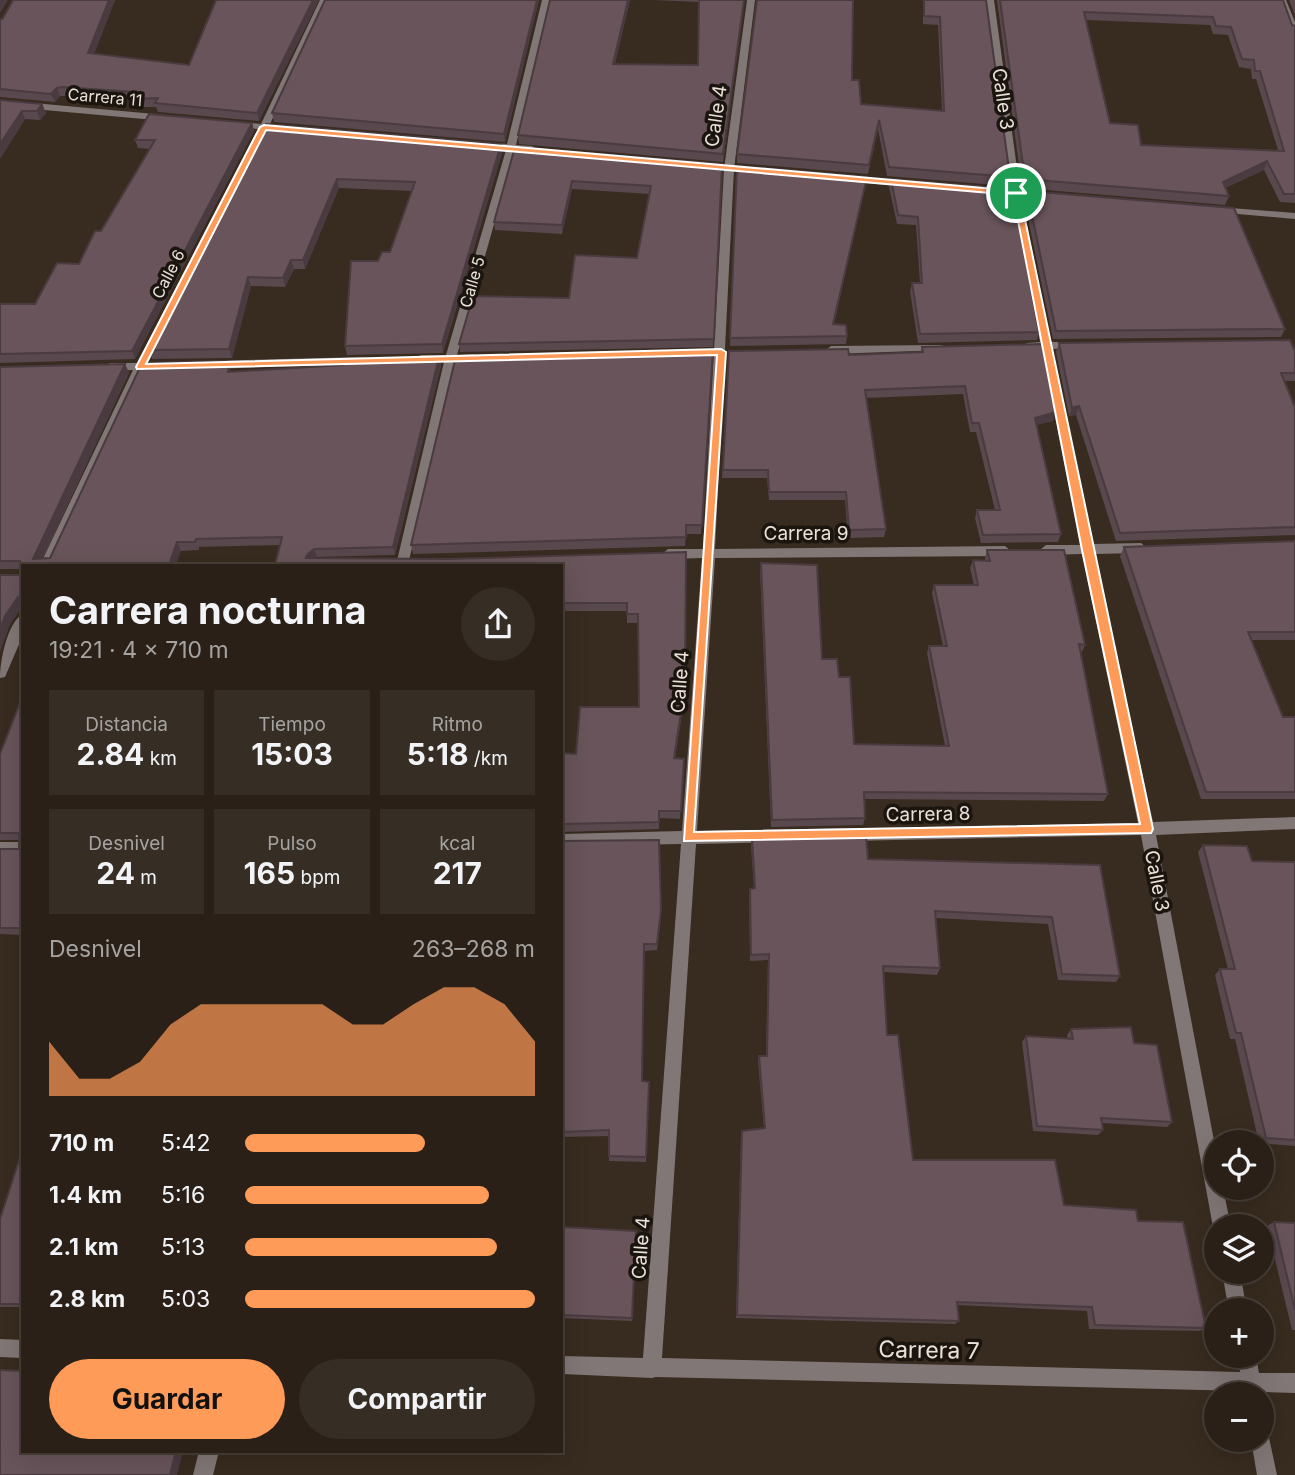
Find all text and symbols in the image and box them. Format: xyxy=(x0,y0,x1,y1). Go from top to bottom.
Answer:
street label: Calle 3 xyxy=(987,67,1019,131)
street label: Calle 4 xyxy=(700,83,732,149)
street label: Carrera 11 xyxy=(67,84,143,110)
pin xyxy=(986,163,1046,223)
icon: arrive xyxy=(997,174,1035,212)
street label: Calle 6 xyxy=(147,246,189,302)
street label: Calle 5 xyxy=(455,254,489,310)
street label: Carrera 9 xyxy=(764,522,848,545)
text: Carrera nocturna xyxy=(49,587,367,633)
button: share xyxy=(461,587,535,661)
text: 19:21 · 4 × 710 m xyxy=(49,636,229,664)
street label: Calle 4 xyxy=(666,650,694,714)
text: Distancia xyxy=(85,713,168,736)
text: Tiempo xyxy=(258,713,326,736)
text: Ritmo xyxy=(432,713,483,736)
text: 2.84 xyxy=(77,736,144,772)
text: 15:03 xyxy=(251,736,333,772)
text: 5:18 xyxy=(407,736,469,772)
text: km xyxy=(144,747,177,770)
text: /km xyxy=(469,747,508,770)
street label: Carrera 8 xyxy=(885,802,971,826)
text: Desnivel xyxy=(88,832,165,855)
text: Pulso xyxy=(267,832,317,855)
text: kcal xyxy=(439,832,475,855)
street label: Calle 3 xyxy=(1140,848,1174,914)
text: 24 xyxy=(96,855,135,891)
text: 165 xyxy=(244,855,295,891)
text: 217 xyxy=(433,855,482,891)
text: m xyxy=(135,866,157,889)
text: bpm xyxy=(295,866,340,889)
text: Desnivel xyxy=(49,935,142,963)
text: 263–268 m xyxy=(412,935,535,963)
text: 710 m xyxy=(49,1129,114,1157)
text: 5:42 xyxy=(161,1129,211,1157)
map controls xyxy=(1204,1130,1274,1452)
button: locate xyxy=(1204,1130,1274,1200)
text: 1.4 km xyxy=(49,1181,122,1209)
text: 5:16 xyxy=(161,1181,205,1209)
button: layers xyxy=(1204,1214,1274,1284)
street label: Calle 4 xyxy=(627,1216,655,1280)
text: 2.1 km xyxy=(49,1233,119,1261)
text: 5:13 xyxy=(161,1233,205,1261)
text: 2.8 km xyxy=(49,1285,125,1313)
text: 5:03 xyxy=(161,1285,210,1313)
button: + xyxy=(1204,1298,1274,1368)
street label: Carrera 7 xyxy=(878,1335,980,1365)
button: Guardar xyxy=(49,1359,285,1439)
button: Compartir xyxy=(299,1359,535,1439)
button: − xyxy=(1204,1382,1274,1452)

